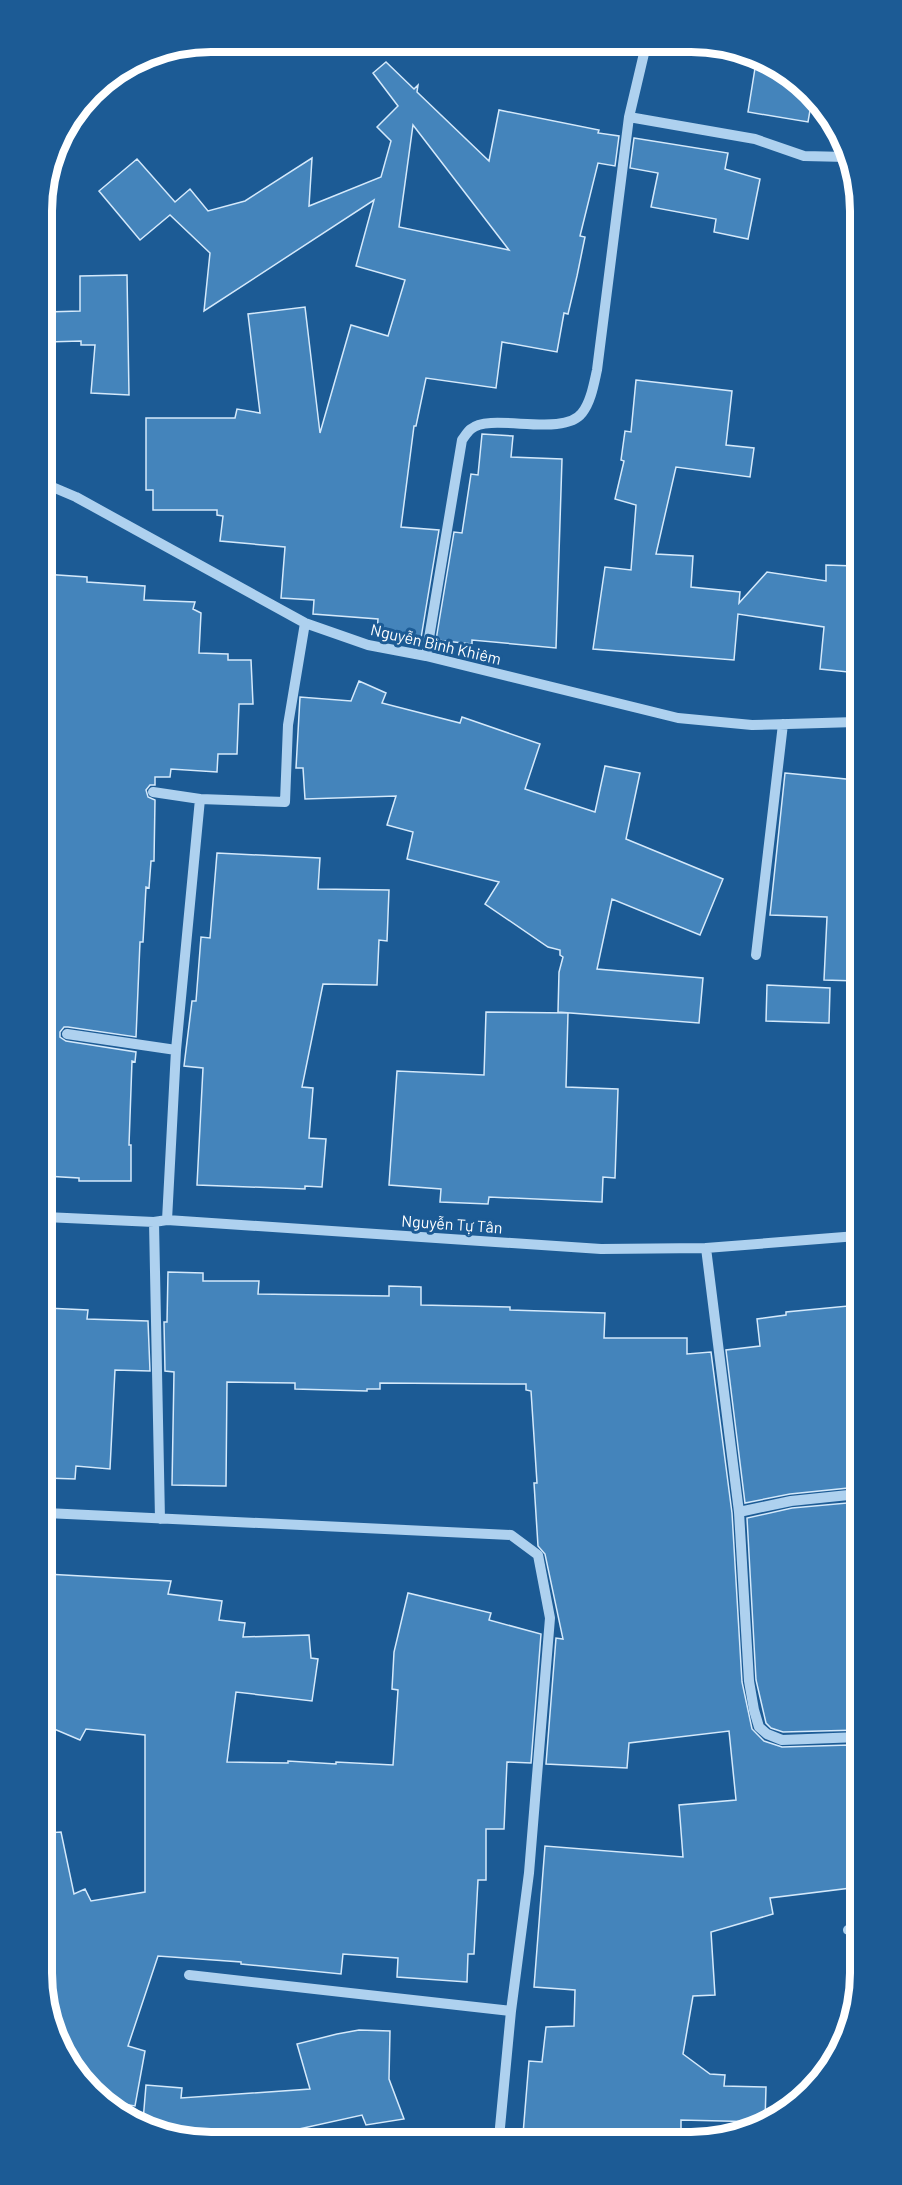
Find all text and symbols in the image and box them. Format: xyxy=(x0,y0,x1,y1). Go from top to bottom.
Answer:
street label: Nguyễn Bình Khiêm xyxy=(369,619,503,668)
street label: Nguyễn Tự Tân xyxy=(401,1210,503,1237)

